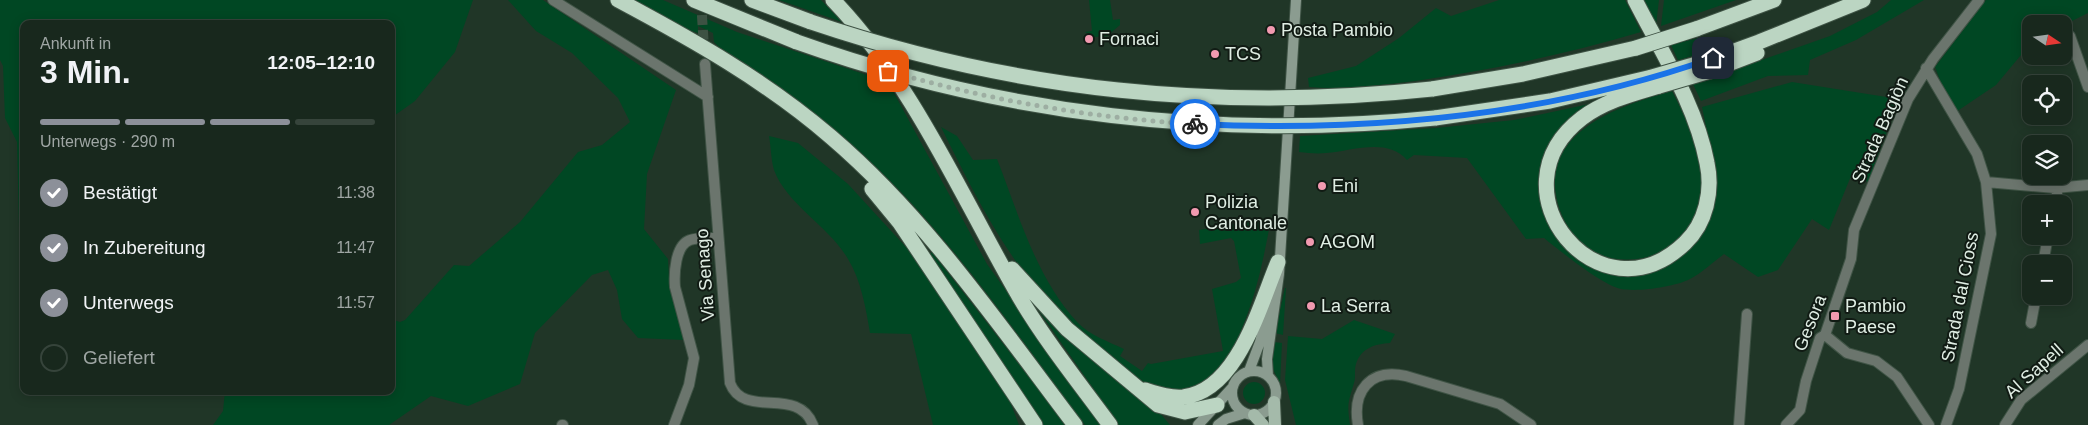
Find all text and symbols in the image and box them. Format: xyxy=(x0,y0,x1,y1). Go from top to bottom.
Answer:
north arrow xyxy=(2022,15,2072,65)
map controls xyxy=(2022,15,2072,305)
place label: Posta Pambio xyxy=(1281,20,1393,40)
marker: Posta Pambio xyxy=(1265,24,1277,36)
place label: Fornaci xyxy=(1099,29,1159,49)
marker: Fornaci xyxy=(1083,33,1095,45)
text: Ankunft in xyxy=(40,35,111,52)
pin xyxy=(1692,37,1734,79)
place label: TCS xyxy=(1225,44,1261,64)
icon: home xyxy=(1699,44,1727,72)
marker: TCS xyxy=(1209,48,1221,60)
pin xyxy=(867,50,909,92)
text: 12:05–12:10 xyxy=(267,52,375,73)
text: 3 Min. xyxy=(40,54,131,90)
icon: bag xyxy=(874,57,902,85)
street label: Strada Bagiòn xyxy=(1848,74,1912,186)
button: locate xyxy=(2022,75,2072,125)
courier xyxy=(1170,99,1220,149)
icon: bike xyxy=(1181,110,1209,138)
text: Unterwegs · 290 m xyxy=(40,133,175,150)
button: layers xyxy=(2022,135,2072,185)
place label: Eni xyxy=(1332,176,1358,196)
icon: check xyxy=(40,179,68,207)
marker: Eni xyxy=(1316,180,1328,192)
text: Bestätigt xyxy=(83,182,157,203)
text: 11:38 xyxy=(336,184,375,201)
place label: Polizia Cantonale xyxy=(1205,192,1287,233)
button: + xyxy=(2022,195,2072,245)
marker: Polizia Cantonale xyxy=(1189,206,1201,218)
street label: Via Senago xyxy=(692,228,718,322)
street label: Strada dal Cioss xyxy=(1938,230,1982,364)
place label: AGOM xyxy=(1320,232,1375,252)
icon: check xyxy=(40,234,68,262)
marker: AGOM xyxy=(1304,236,1316,248)
text: In Zubereitung xyxy=(83,237,206,258)
text: 11:47 xyxy=(336,239,375,256)
button: − xyxy=(2022,255,2072,305)
icon: check xyxy=(40,289,68,317)
street label: Gesora xyxy=(1790,291,1831,354)
text: Unterwegs xyxy=(83,292,174,313)
text: 11:57 xyxy=(336,294,375,311)
place label: La Serra xyxy=(1321,296,1391,316)
place label: Pambio Paese xyxy=(1845,296,1906,337)
marker: La Serra xyxy=(1305,300,1317,312)
marker: Pambio Paese xyxy=(1829,310,1841,322)
street label: Al Sapell xyxy=(2001,340,2067,402)
text: Geliefert xyxy=(83,347,155,368)

